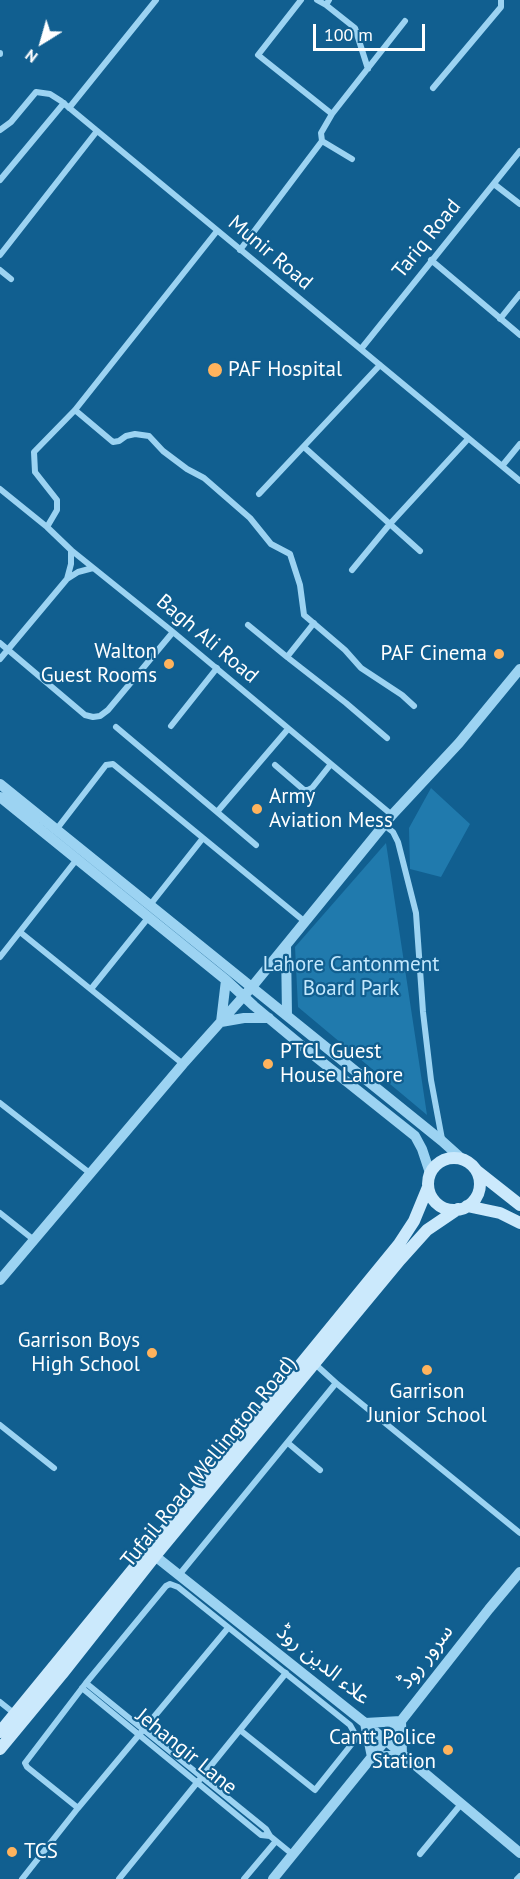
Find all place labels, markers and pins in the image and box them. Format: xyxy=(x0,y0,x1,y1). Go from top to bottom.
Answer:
place label: PAF Hospital xyxy=(228,357,342,383)
marker: PAF Hospital xyxy=(206,361,224,379)
place label: Walton Guest Rooms xyxy=(41,639,157,689)
place label: PAF Cinema xyxy=(381,641,487,667)
marker: PAF Cinema xyxy=(492,647,506,661)
marker: Walton Guest Rooms xyxy=(162,657,176,671)
place label: Army Aviation Mess xyxy=(269,784,393,834)
marker: Army Aviation Mess xyxy=(250,802,264,816)
place label: PTCL Guest House Lahore xyxy=(280,1039,403,1089)
marker: PTCL Guest House Lahore xyxy=(261,1057,275,1071)
place label: Garrison Boys High School xyxy=(18,1328,140,1378)
marker: Garrison Boys High School xyxy=(145,1346,159,1360)
marker: Garrison Junior School xyxy=(420,1363,434,1377)
place label: Garrison Junior School xyxy=(367,1379,487,1429)
place label: Cantt Police Station xyxy=(329,1725,436,1775)
marker: Cantt Police Station xyxy=(441,1743,455,1757)
place label: TCS xyxy=(24,1839,58,1865)
marker: TCS xyxy=(5,1845,19,1859)

